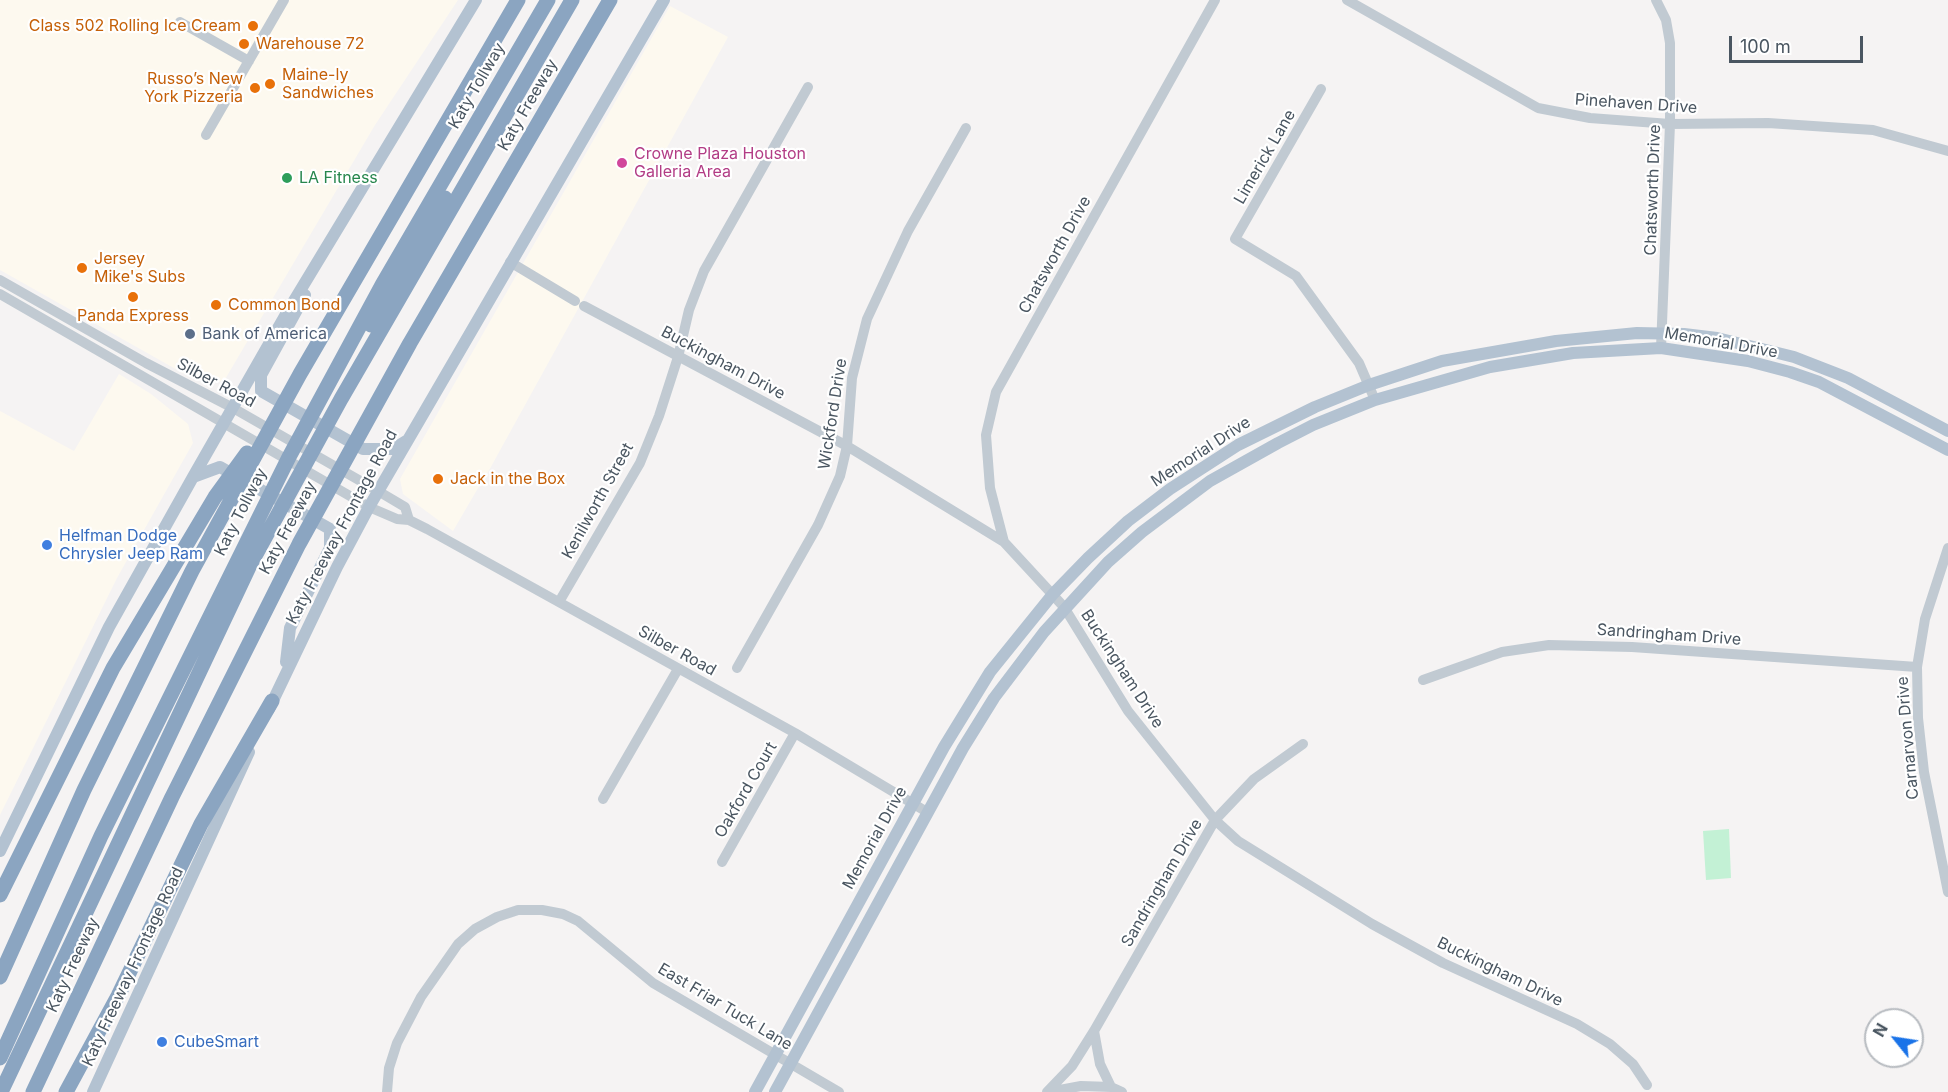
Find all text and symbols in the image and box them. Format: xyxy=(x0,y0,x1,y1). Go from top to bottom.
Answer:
place label: Class 502 Rolling Ice Cream xyxy=(29,16,241,36)
marker: Class 502 Rolling Ice Cream xyxy=(246,19,260,33)
scale bar xyxy=(1732,24,1866,62)
place label: Warehouse 72 xyxy=(256,34,365,54)
text: 100 m xyxy=(1740,36,1791,57)
marker: Warehouse 72 xyxy=(237,37,251,51)
street label: Katy Tollway xyxy=(445,40,509,132)
street label: Katy Freeway xyxy=(494,56,562,154)
place label: Maine-ly Sandwiches xyxy=(282,65,374,103)
place label: Russo’s New York Pizzeria xyxy=(144,69,243,107)
marker: Maine-ly Sandwiches xyxy=(263,77,277,91)
marker: Russo’s New York Pizzeria xyxy=(248,81,262,95)
street label: Pinehaven Drive xyxy=(1574,90,1698,118)
street label: Limerick Lane xyxy=(1230,106,1300,208)
street label: Chatsworth Drive xyxy=(1641,124,1665,256)
place label: Crowne Plaza Houston Galleria Area xyxy=(634,144,806,182)
marker: Crowne Plaza Houston Galleria Area xyxy=(615,156,629,170)
place label: LA Fitness xyxy=(299,168,378,188)
marker: LA Fitness xyxy=(280,171,294,185)
street label: Chatsworth Drive xyxy=(1015,193,1095,317)
place label: Jersey Mike's Subs xyxy=(94,249,186,287)
marker: Jersey Mike's Subs xyxy=(75,261,89,275)
marker: Panda Express xyxy=(126,290,140,304)
place label: Common Bond xyxy=(228,295,340,315)
marker: Common Bond xyxy=(209,298,223,312)
place label: Panda Express xyxy=(77,306,189,326)
street label: Buckingham Drive xyxy=(658,322,788,404)
place label: Bank of America xyxy=(202,324,327,344)
street label: Memorial Drive xyxy=(1663,324,1779,362)
marker: Bank of America xyxy=(183,327,197,341)
street label: Silber Road xyxy=(173,354,259,412)
street label: Wickford Drive xyxy=(815,357,851,471)
street label: Memorial Drive xyxy=(1148,413,1254,491)
street label: Katy Freeway Frontage Road xyxy=(282,426,402,628)
street label: Kenilworth Street xyxy=(558,440,638,562)
street label: Katy Tollway xyxy=(211,465,271,559)
place label: Jack in the Box xyxy=(450,469,565,489)
marker: Jack in the Box xyxy=(431,472,445,486)
street label: Katy Freeway xyxy=(255,478,321,578)
place label: Helfman Dodge Chrysler Jeep Ram xyxy=(59,526,203,564)
marker: Helfman Dodge Chrysler Jeep Ram xyxy=(40,538,54,552)
street label: Buckingham Drive xyxy=(1076,606,1168,732)
street label: Sandringham Drive xyxy=(1596,620,1742,650)
street label: Silber Road xyxy=(635,622,719,680)
street label: Carnarvon Drive xyxy=(1893,676,1923,800)
street label: Oakford Court xyxy=(711,739,781,841)
street label: Memorial Drive xyxy=(839,783,911,893)
street label: Sandringham Drive xyxy=(1118,816,1206,950)
street label: Katy Freeway Frontage Road xyxy=(78,864,188,1070)
street label: Katy Freeway xyxy=(43,914,103,1016)
street label: Buckingham Drive xyxy=(1434,933,1566,1011)
street label: East Friar Tuck Lane xyxy=(654,959,796,1055)
north arrow xyxy=(1864,1008,1924,1068)
text: N xyxy=(1868,1020,1892,1040)
place label: CubeSmart xyxy=(174,1032,259,1052)
marker: CubeSmart xyxy=(155,1035,169,1049)

